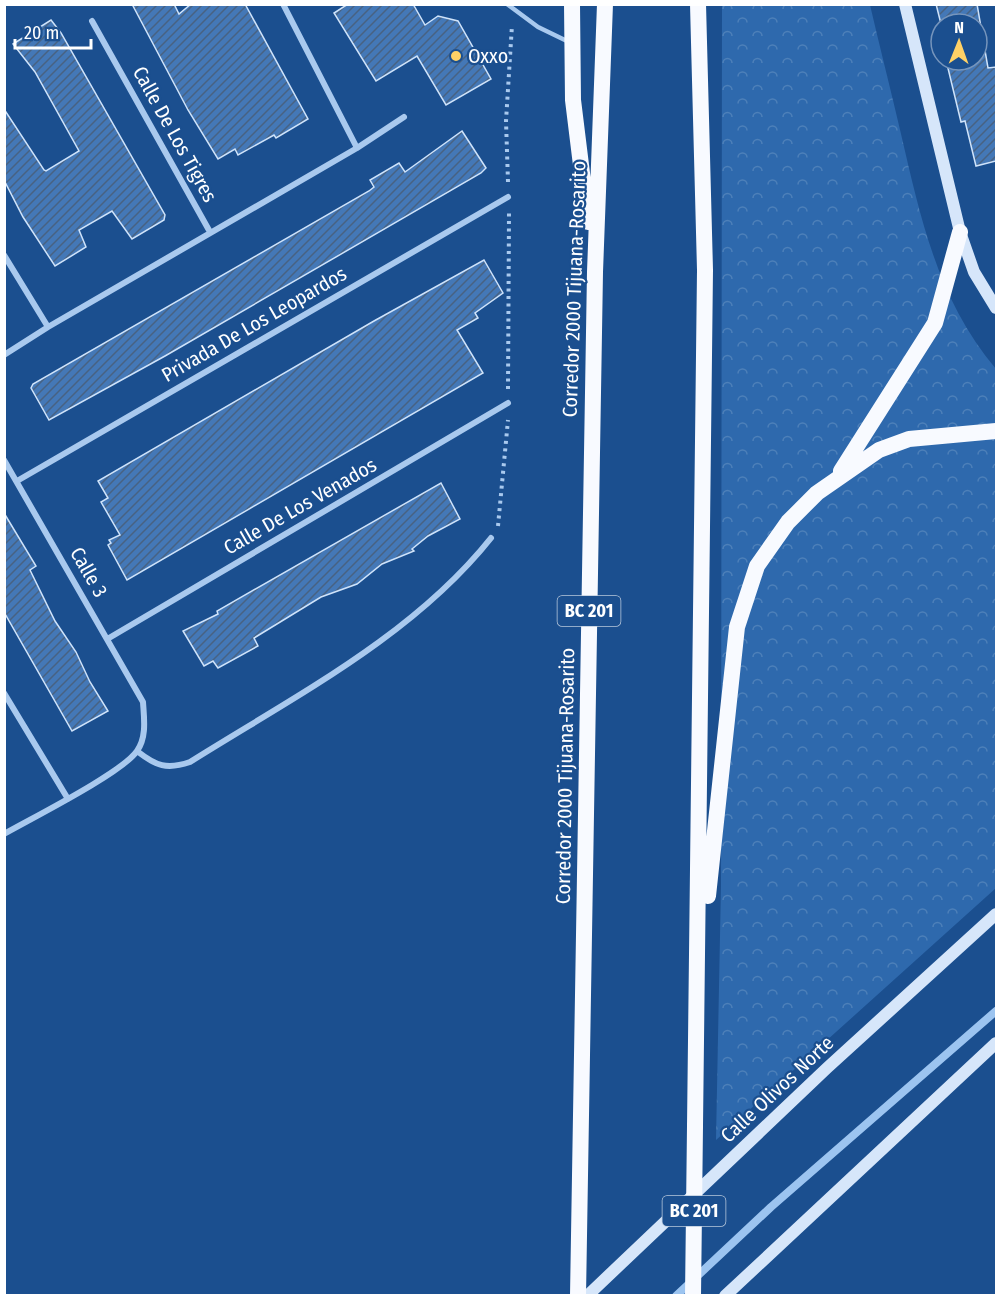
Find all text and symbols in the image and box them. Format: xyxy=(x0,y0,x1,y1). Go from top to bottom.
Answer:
scale bar xyxy=(15,12,92,50)
north arrow xyxy=(929,12,989,72)
text: N xyxy=(954,18,964,37)
text: 20 m xyxy=(24,22,59,44)
place label: Oxxo xyxy=(468,44,508,68)
marker: Oxxo xyxy=(449,49,463,63)
street label: Calle De Los Tigres xyxy=(128,62,222,206)
street label: Corredor 2000 Tijuana-Rosarito xyxy=(558,160,590,418)
street label: Privada De Los Leopardos xyxy=(157,261,351,387)
street label: Calle De Los Venados xyxy=(219,452,381,560)
street label: Calle 3 xyxy=(65,543,113,601)
road number: BC 201 xyxy=(558,596,620,626)
street label: Corredor 2000 Tijuana-Rosarito xyxy=(551,648,579,904)
street label: Calle Olivos Norte xyxy=(715,1030,839,1148)
road number: BC 201 xyxy=(662,1196,726,1226)

